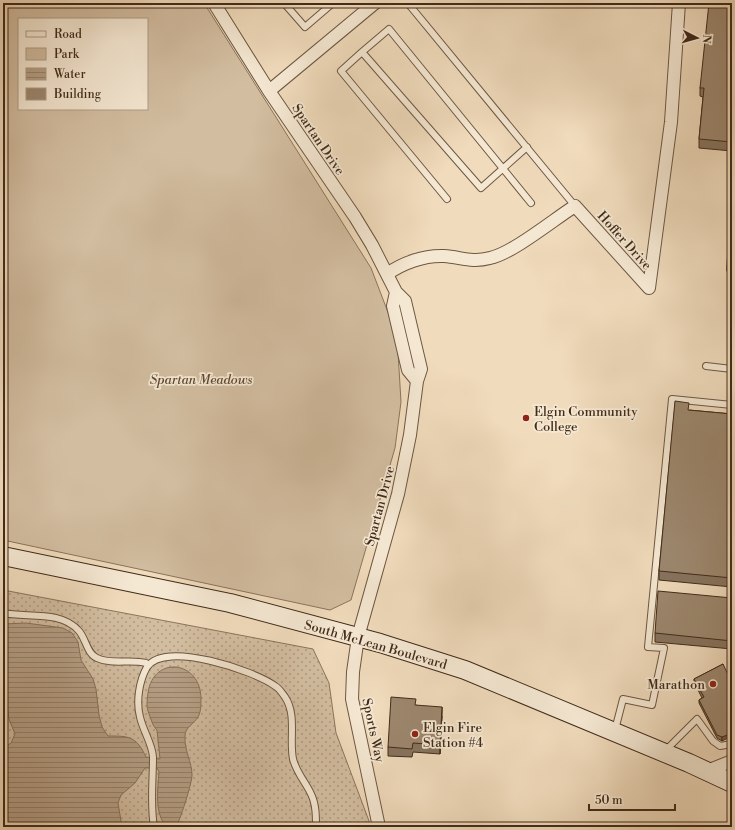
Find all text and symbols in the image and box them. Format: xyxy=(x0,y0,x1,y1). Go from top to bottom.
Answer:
legend xyxy=(18,18,148,110)
north arrow xyxy=(677,18,717,58)
text: Road xyxy=(54,27,82,42)
text: N xyxy=(699,34,713,44)
text: Park xyxy=(54,47,80,62)
text: Water xyxy=(53,67,86,82)
text: Building xyxy=(53,87,102,102)
street label: Spartan Drive xyxy=(288,101,348,179)
street label: Hoffer Drive xyxy=(594,208,655,274)
park label: Spartan Meadows xyxy=(150,372,252,388)
place label: Elgin Community College xyxy=(534,404,638,435)
marker: Elgin Community College xyxy=(521,413,531,423)
street label: Spartan Drive xyxy=(362,464,398,548)
street label: South McLean Boulevard xyxy=(303,617,450,673)
place label: Marathon xyxy=(647,677,705,693)
marker: Marathon xyxy=(708,679,718,689)
street label: Sports Way xyxy=(358,697,388,764)
place label: Elgin Fire Station #4 xyxy=(423,720,484,751)
marker: Elgin Fire Station #4 xyxy=(410,729,420,739)
scale bar xyxy=(589,786,675,812)
text: 50 m xyxy=(595,793,623,808)

